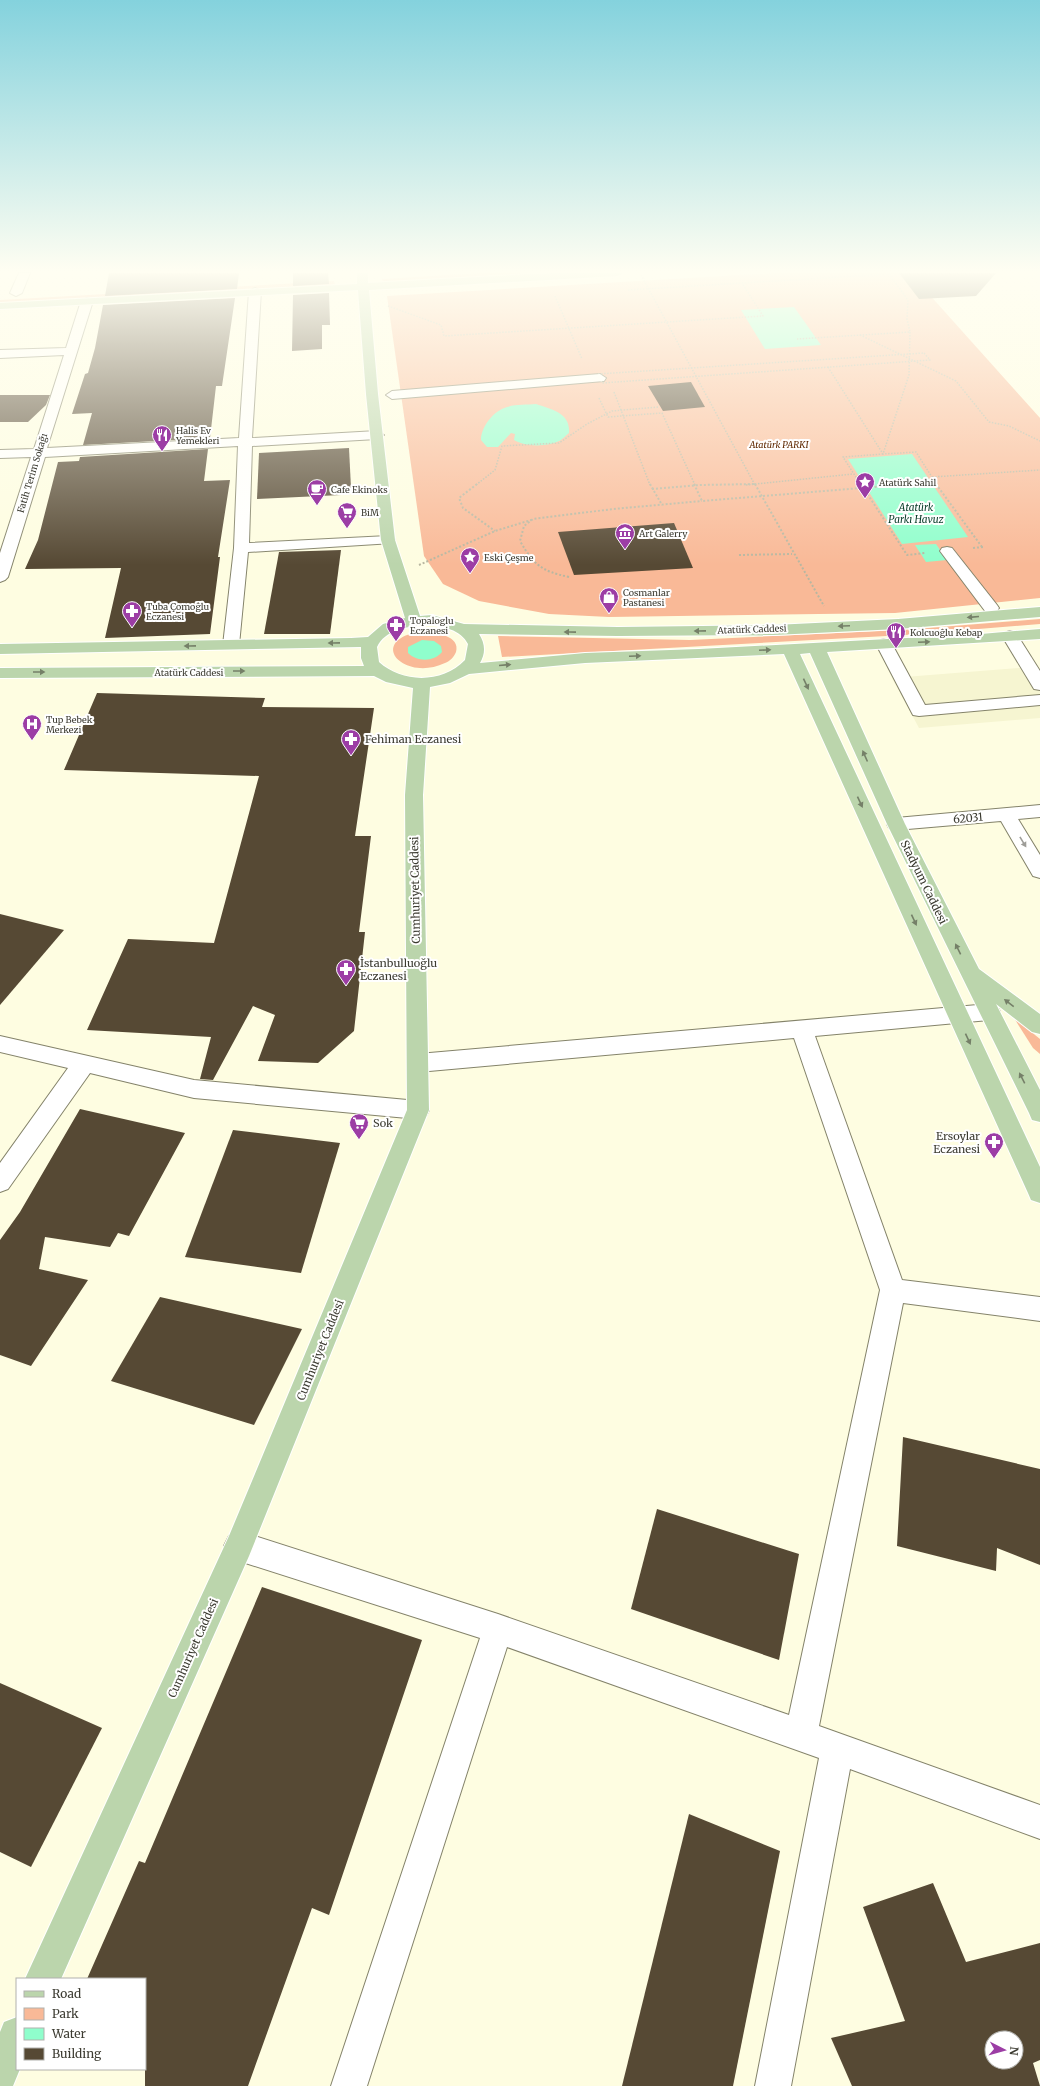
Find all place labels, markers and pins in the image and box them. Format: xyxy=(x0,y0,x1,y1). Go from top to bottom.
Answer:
restaurant icon: Halis Ev Yemekleri xyxy=(151,424,173,452)
place label: Halis Ev Yemekleri xyxy=(175,425,220,446)
place icon: Atatürk Sahil xyxy=(854,471,876,499)
place label: Atatürk Sahil xyxy=(878,477,936,488)
cafe icon: Cafe Ekinoks xyxy=(306,478,328,506)
place label: Cafe Ekinoks xyxy=(331,484,388,495)
supermarket icon: BiM xyxy=(336,501,358,529)
place label: BiM xyxy=(361,507,379,518)
museum icon: Art Galerry xyxy=(614,522,636,550)
place label: Art Galerry xyxy=(638,528,688,539)
place icon: Eski Çeşme xyxy=(459,546,481,574)
place label: Eski Çeşme xyxy=(484,552,534,563)
shop icon: Cosmanlar Pastanesi xyxy=(598,586,620,614)
place label: Cosmanlar Pastanesi xyxy=(623,587,670,608)
pharmacy icon: Tuba Çomoğlu Eczanesi xyxy=(121,600,143,628)
place label: Tuba Çomoğlu Eczanesi xyxy=(146,601,210,622)
pharmacy icon: Topaloglu Eczanesi xyxy=(385,614,407,642)
place label: Topaloglu Eczanesi xyxy=(410,615,454,636)
restaurant icon: Kolcuoğlu Kebap xyxy=(885,621,907,649)
place label: Kolcuoğlu Kebap xyxy=(910,627,983,638)
hospital icon: Tup Bebek Merkezi xyxy=(21,713,43,741)
place label: Tup Bebek Merkezi xyxy=(46,714,93,735)
pharmacy icon: Fehiman Eczanesi xyxy=(340,728,362,756)
place label: Fehiman Eczanesi xyxy=(365,732,462,746)
place label: İstanbulluoğlu Eczanesi xyxy=(360,956,437,983)
pharmacy icon: İstanbulluoğlu Eczanesi xyxy=(335,958,357,986)
supermarket icon: Sok xyxy=(348,1112,370,1140)
place label: Sok xyxy=(373,1116,393,1130)
place label: Ersoylar Eczanesi xyxy=(933,1129,980,1156)
pharmacy icon: Ersoylar Eczanesi xyxy=(983,1131,1005,1159)

